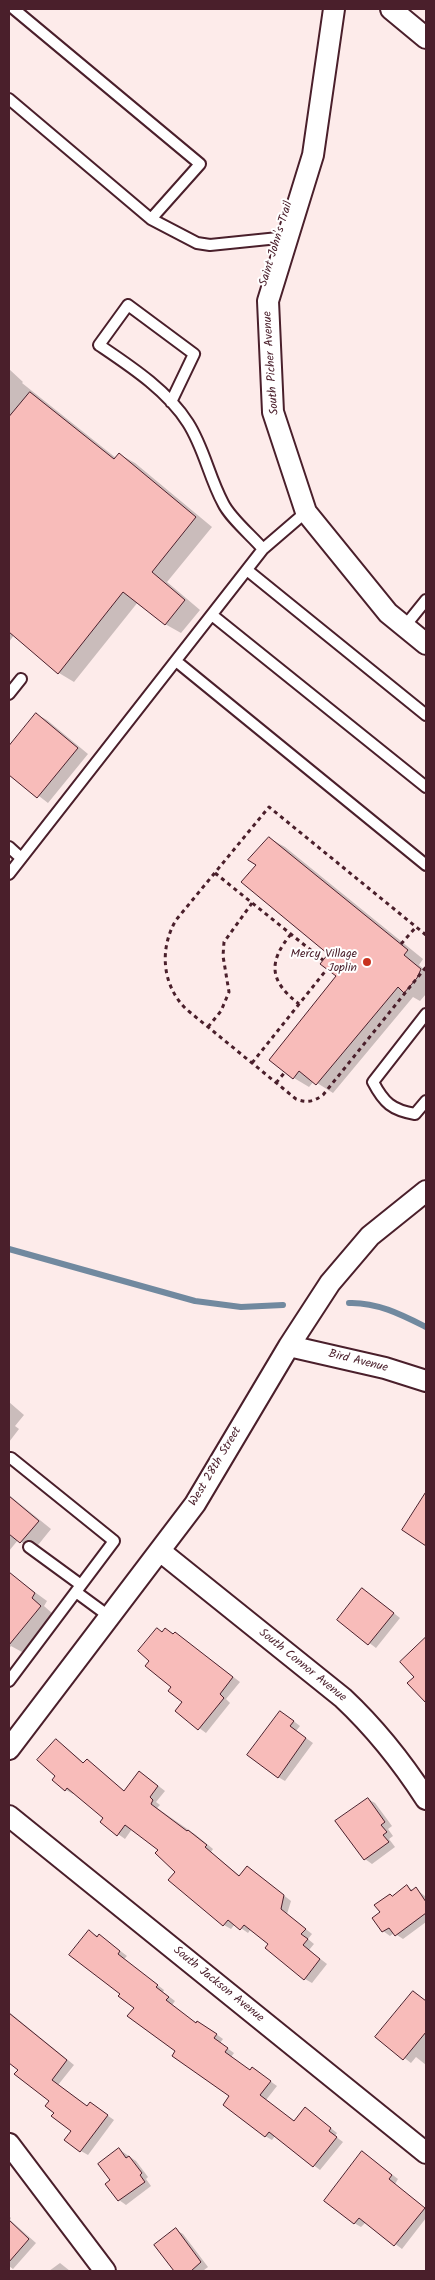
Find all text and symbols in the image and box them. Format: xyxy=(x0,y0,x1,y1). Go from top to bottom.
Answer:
street label: Saint John's Trail xyxy=(257,200,297,288)
street label: South Picher Avenue xyxy=(261,311,283,415)
place label: Mercy Village Joplin xyxy=(291,948,357,976)
marker: Mercy Village Joplin xyxy=(361,956,373,968)
street label: Bird Avenue xyxy=(327,1348,389,1376)
street label: West 28th Street xyxy=(187,1425,245,1509)
street label: South Connor Avenue xyxy=(255,1626,349,1706)
street label: South Jackson Avenue xyxy=(170,1944,266,2026)

